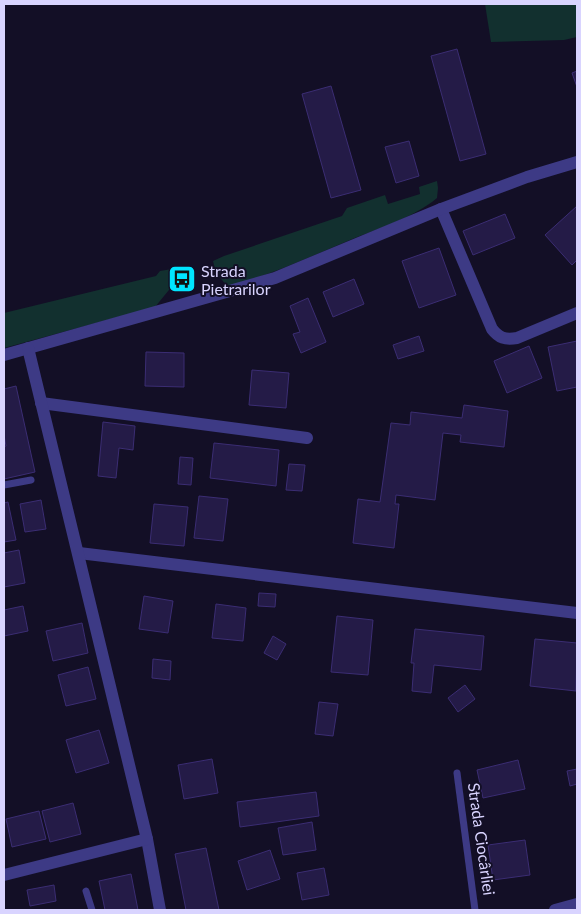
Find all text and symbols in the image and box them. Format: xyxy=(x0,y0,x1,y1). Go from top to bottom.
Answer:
place label: Strada Pietrarilor xyxy=(201,261,271,298)
bus stop icon: Strada Pietrarilor xyxy=(167,264,197,294)
street label: Strada Ciocârliei xyxy=(465,781,499,897)

